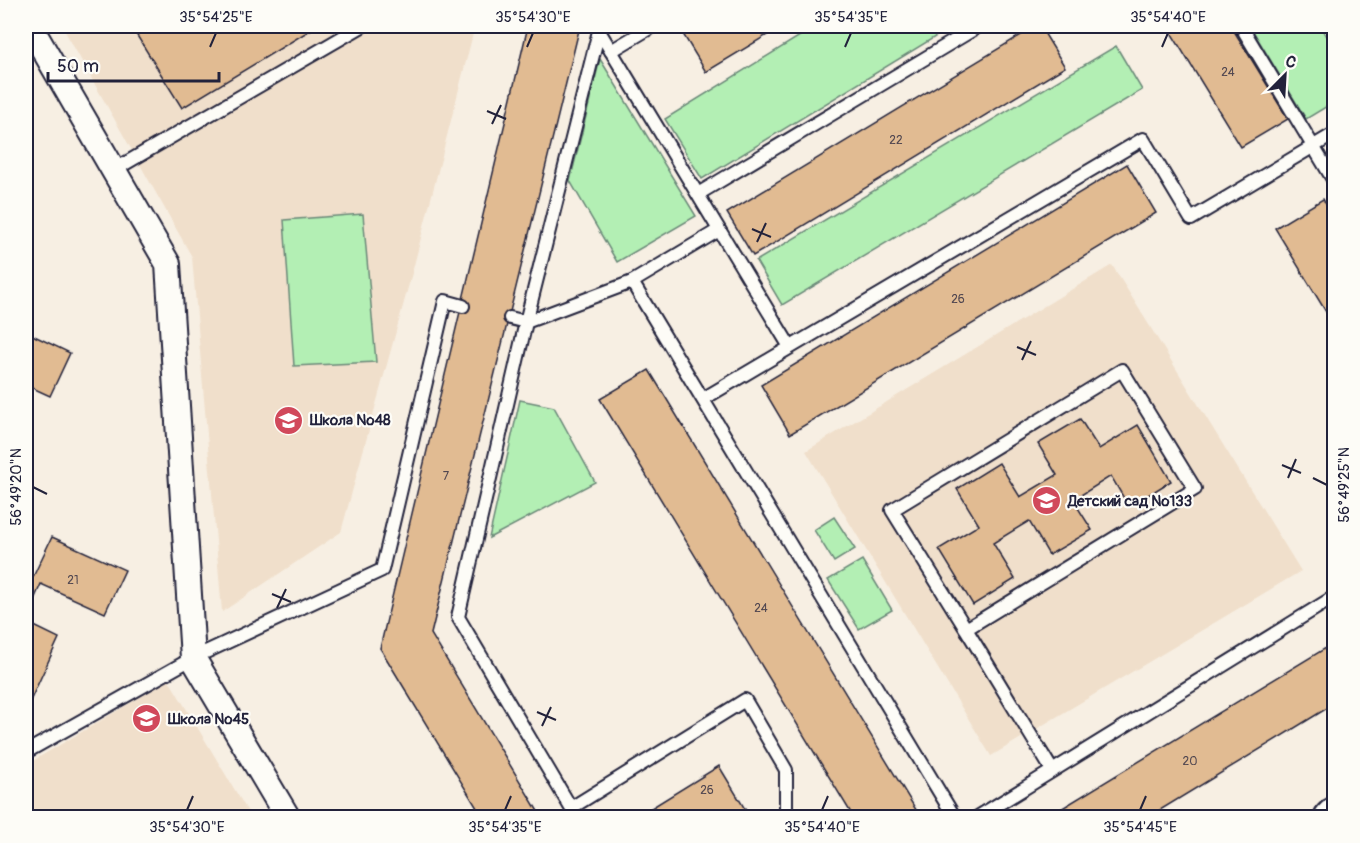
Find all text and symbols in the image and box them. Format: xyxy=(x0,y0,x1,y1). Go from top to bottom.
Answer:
text: 35°54'25"E xyxy=(179,8,253,27)
text: 35°54'30"E xyxy=(495,8,571,27)
text: 35°54'35"E xyxy=(814,8,888,27)
text: 35°54'40"E xyxy=(1130,8,1206,27)
scale bar xyxy=(48,45,219,83)
north arrow xyxy=(1255,45,1315,105)
text: С xyxy=(1282,51,1299,73)
text: 50 m xyxy=(57,55,99,78)
house number: 24 xyxy=(1221,65,1235,80)
house number: 22 xyxy=(889,133,903,148)
house number: 26 xyxy=(951,292,965,307)
school or university icon: Школа №48 xyxy=(273,404,305,436)
place label: Школа №48 xyxy=(309,411,391,430)
text: 56°49'25"N xyxy=(1335,447,1354,523)
text: 56°49'20"N xyxy=(7,448,26,526)
house number: 7 xyxy=(443,469,450,484)
school or university icon: Детский сад №133 xyxy=(1031,485,1063,517)
place label: Детский сад №133 xyxy=(1067,492,1192,511)
house number: 21 xyxy=(67,573,79,588)
house number: 24 xyxy=(754,601,768,616)
school or university icon: Школа №45 xyxy=(131,703,163,735)
place label: Школа №45 xyxy=(167,710,249,729)
house number: 20 xyxy=(1183,754,1197,769)
house number: 26 xyxy=(700,783,714,798)
text: 35°54'30"E xyxy=(149,818,225,837)
text: 35°54'35"E xyxy=(468,818,542,837)
text: 35°54'40"E xyxy=(784,818,860,837)
text: 35°54'45"E xyxy=(1103,818,1177,837)

